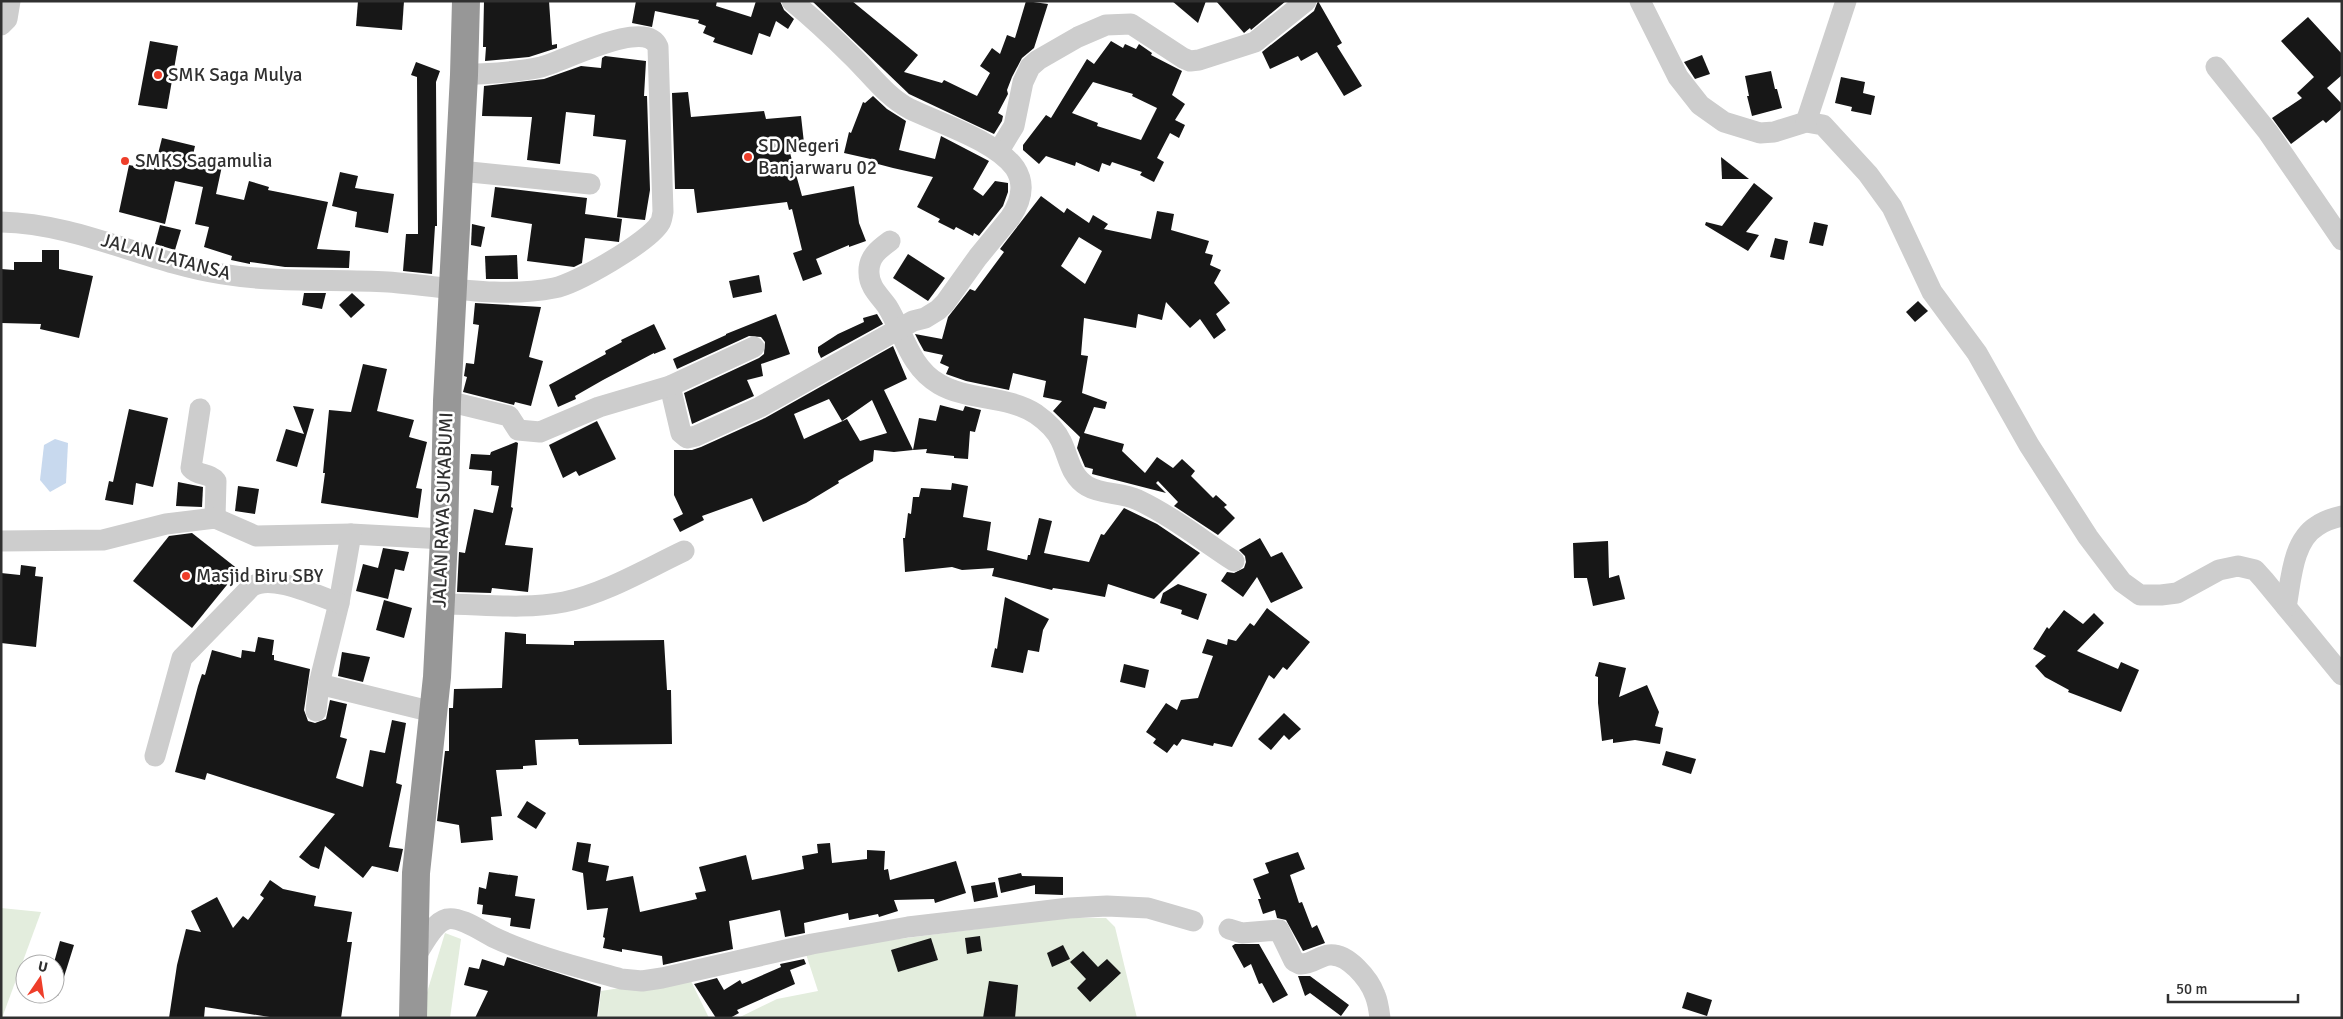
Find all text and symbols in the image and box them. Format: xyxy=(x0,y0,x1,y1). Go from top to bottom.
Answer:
place label: SMK Saga Mulya xyxy=(168,63,303,87)
marker: SMK Saga Mulya xyxy=(152,69,164,81)
place label: SD Negeri Banjarwaru 02 xyxy=(758,134,877,180)
place label: SMKS Sagamulia xyxy=(135,149,272,173)
marker: SD Negeri Banjarwaru 02 xyxy=(742,151,754,163)
marker: SMKS Sagamulia xyxy=(119,155,131,167)
street label: JALAN LATANSA xyxy=(99,228,234,286)
street label: JALAN RAYA SUKABUMI xyxy=(428,412,458,608)
place label: Masjid Biru SBY xyxy=(196,564,324,588)
marker: Masjid Biru SBY xyxy=(180,570,192,582)
north arrow xyxy=(15,954,65,1004)
text: U xyxy=(36,957,49,976)
scale bar xyxy=(2168,972,2298,1004)
text: 50 m xyxy=(2176,980,2207,998)

